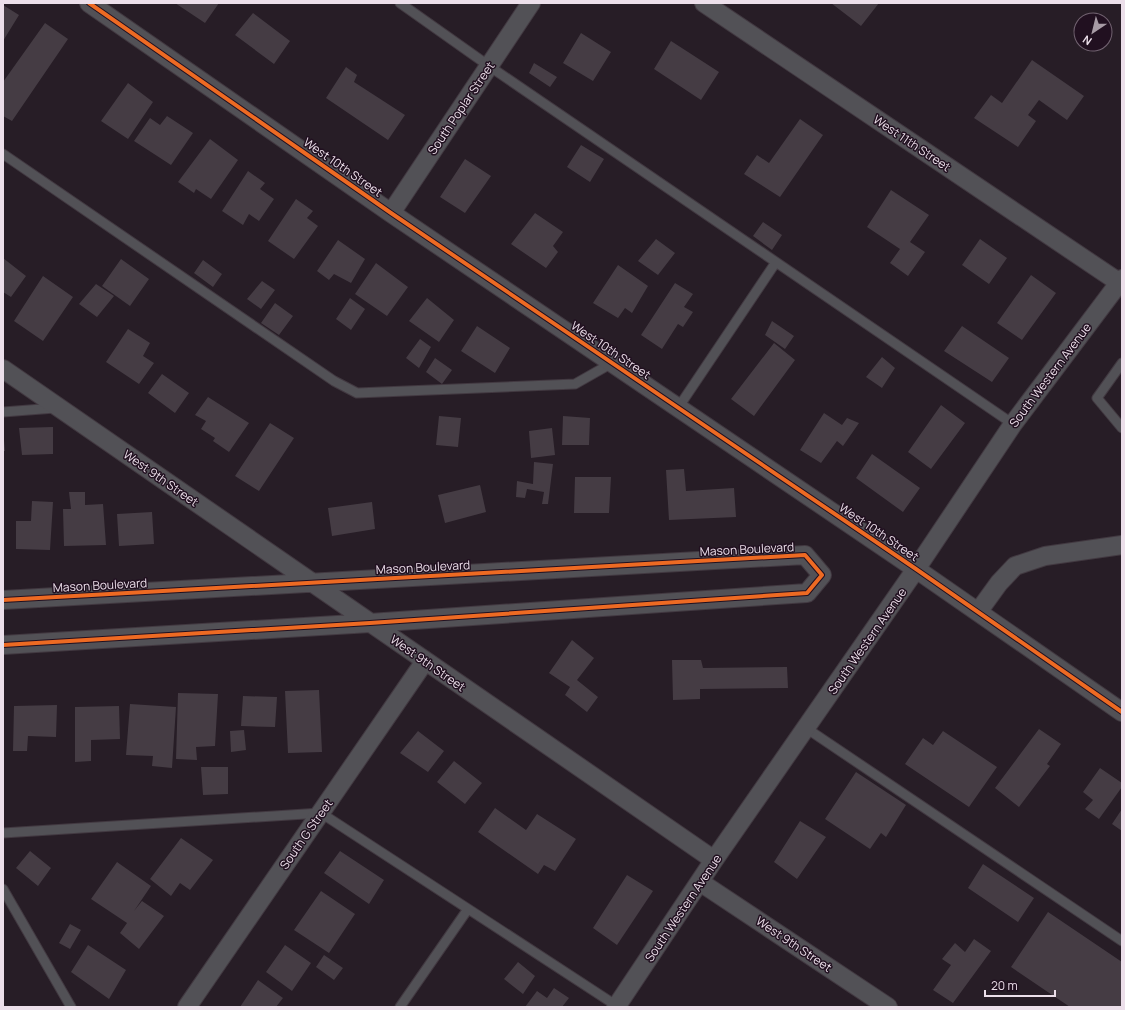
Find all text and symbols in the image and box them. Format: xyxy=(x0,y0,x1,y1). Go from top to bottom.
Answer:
north arrow xyxy=(1073,12,1113,52)
text: N xyxy=(1079,32,1095,49)
street label: South Poplar Street xyxy=(424,58,499,158)
street label: West 11th Street xyxy=(870,111,954,175)
street label: West 10th Street xyxy=(300,133,386,201)
street label: West 10th Street xyxy=(568,317,654,383)
street label: South Western Avenue xyxy=(1005,319,1095,431)
street label: West 9th Street xyxy=(120,446,202,510)
street label: West 10th Street xyxy=(836,499,922,565)
street label: Mason Boulevard xyxy=(699,538,795,560)
street label: Mason Boulevard xyxy=(375,556,471,578)
street label: Mason Boulevard xyxy=(52,574,148,596)
street label: South Western Avenue xyxy=(824,584,910,698)
street label: West 9th Street xyxy=(387,631,469,695)
street label: South G Street xyxy=(275,795,337,872)
street label: South Western Avenue xyxy=(641,851,725,965)
street label: West 9th Street xyxy=(753,912,835,976)
scale bar xyxy=(985,972,1055,998)
text: 20 m xyxy=(991,977,1018,994)

